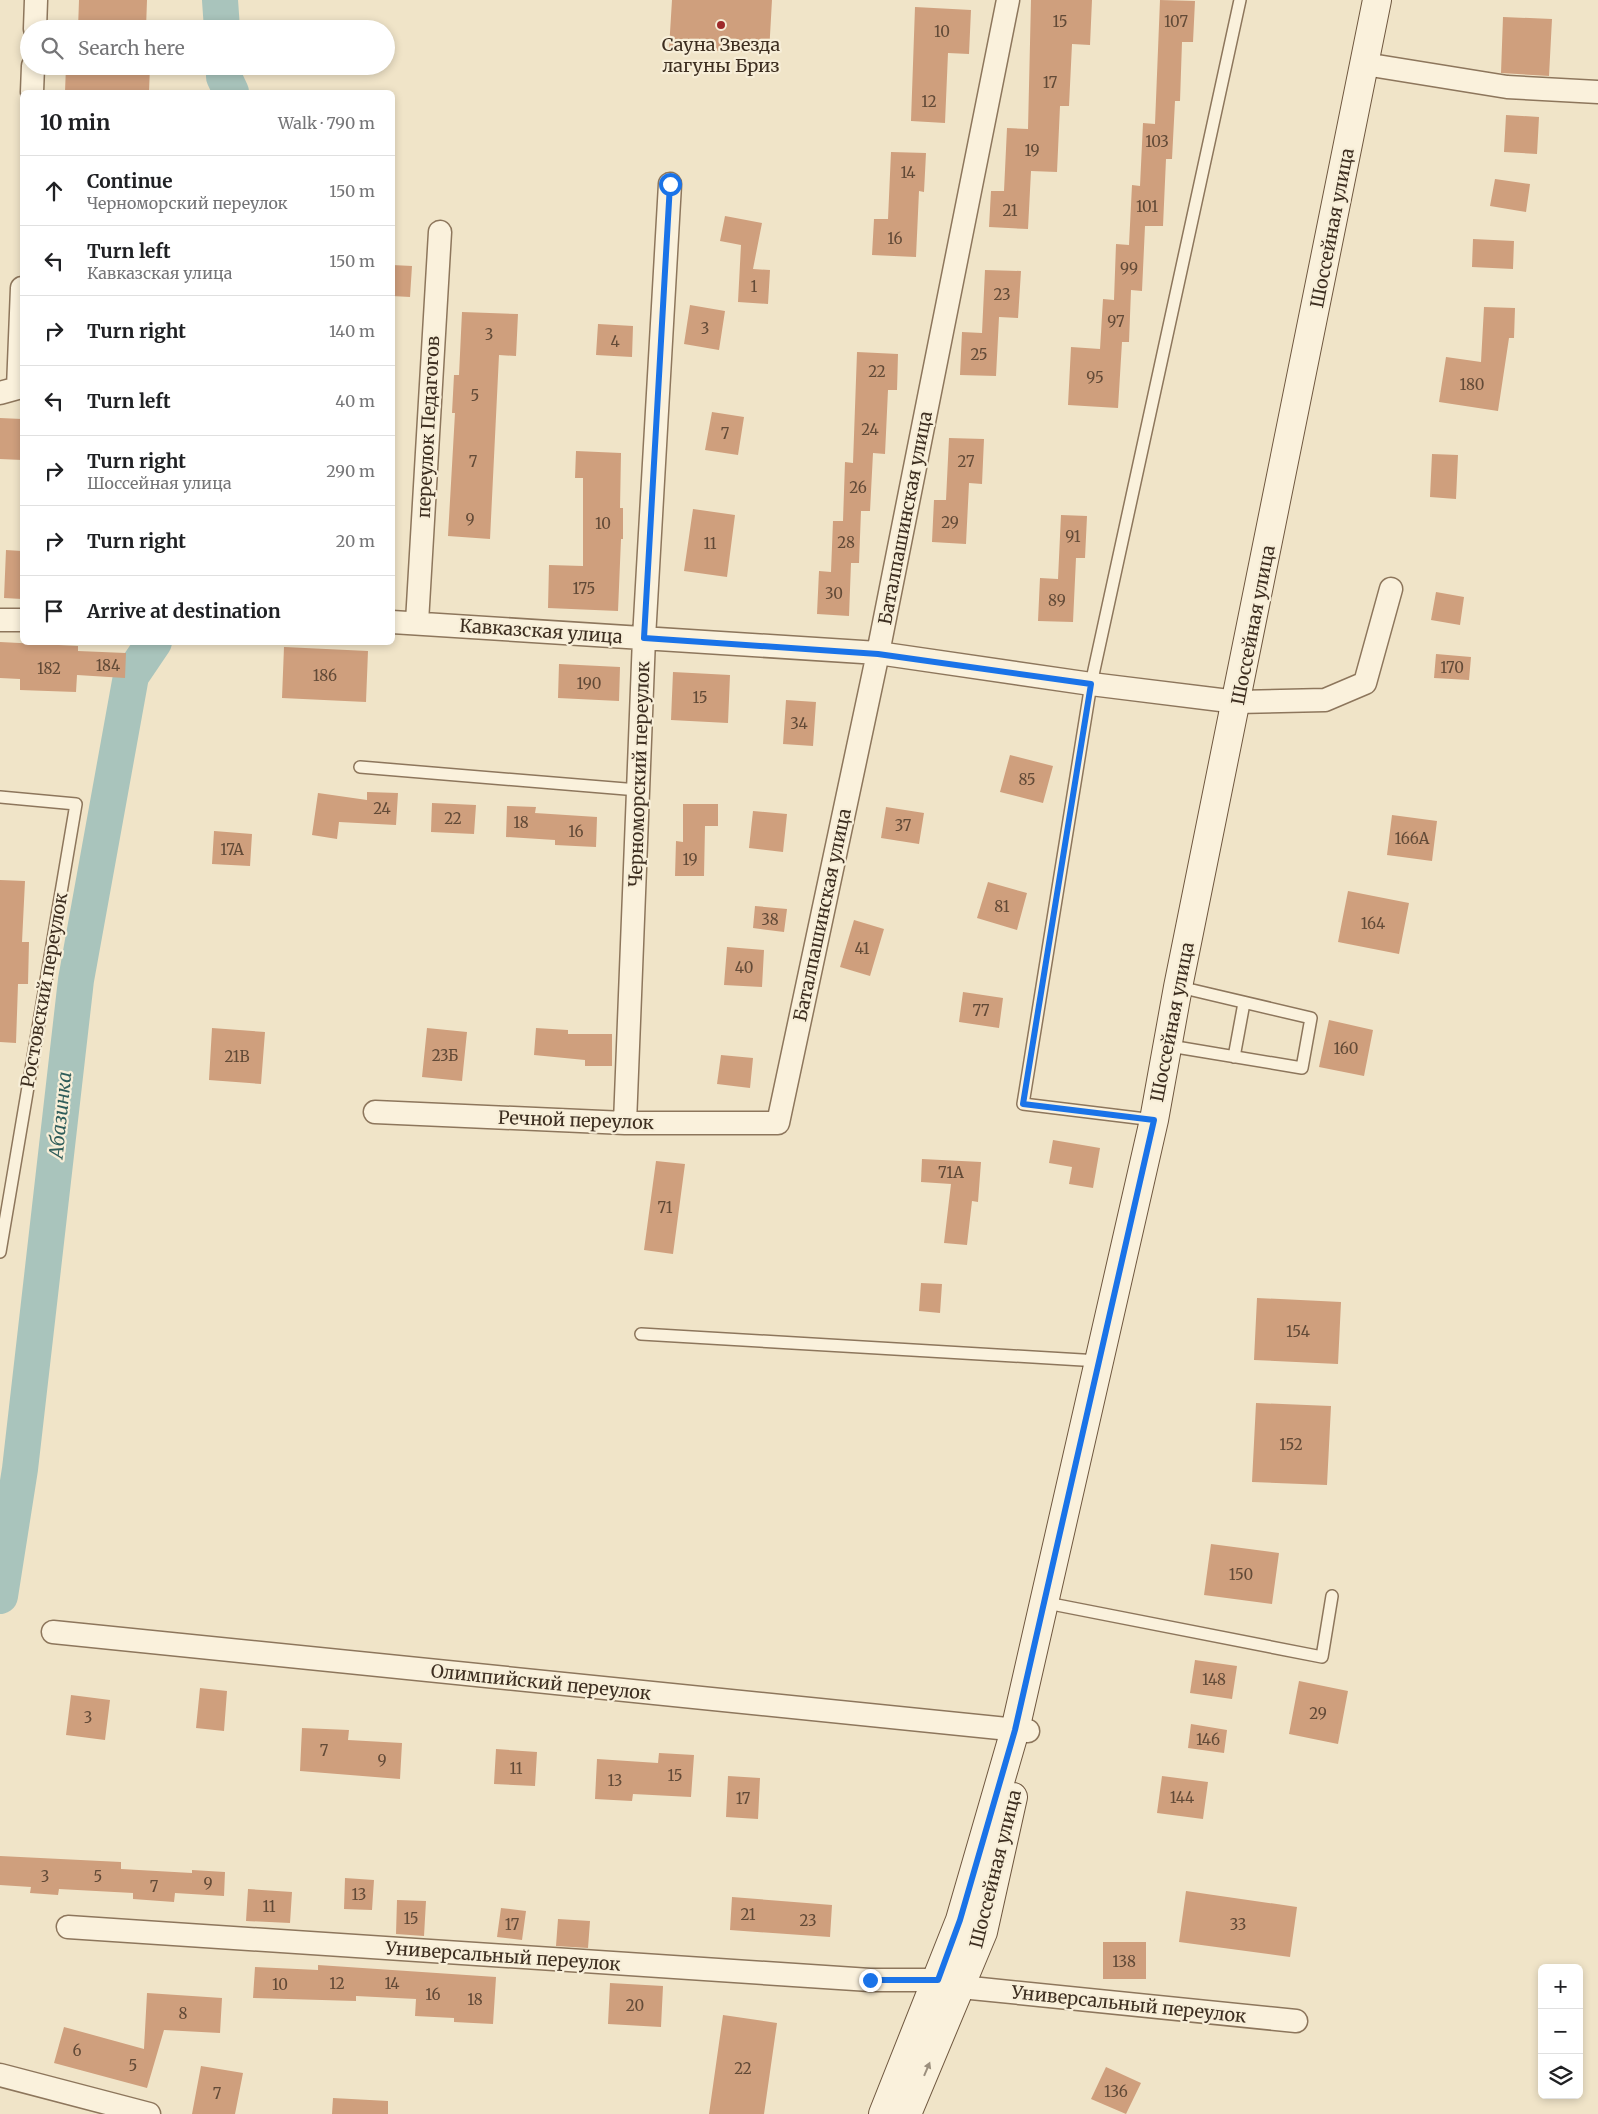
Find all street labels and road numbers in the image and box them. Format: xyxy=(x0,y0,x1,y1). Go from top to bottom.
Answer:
street label: Шоссейная улица xyxy=(1305,146,1359,310)
street label: переулок Педагогов xyxy=(412,335,444,519)
street label: Баталпашинская улица xyxy=(873,409,937,627)
street label: Шоссейная улица xyxy=(1226,543,1280,707)
street label: Кавказская улица xyxy=(459,614,624,648)
street label: Черноморский переулок xyxy=(624,660,654,887)
street label: Баталпашинская улица xyxy=(788,806,856,1024)
street label: Ростовский переулок xyxy=(16,890,73,1089)
street label: Шоссейная улица xyxy=(1145,940,1199,1104)
street label: Речной переулок xyxy=(498,1106,655,1134)
street label: Олимпийский переулок xyxy=(430,1659,653,1705)
street label: Шоссейная улица xyxy=(964,1787,1026,1951)
street label: Универсальный переулок xyxy=(384,1936,622,1976)
street label: Универсальный переулок xyxy=(1010,1980,1248,2028)

